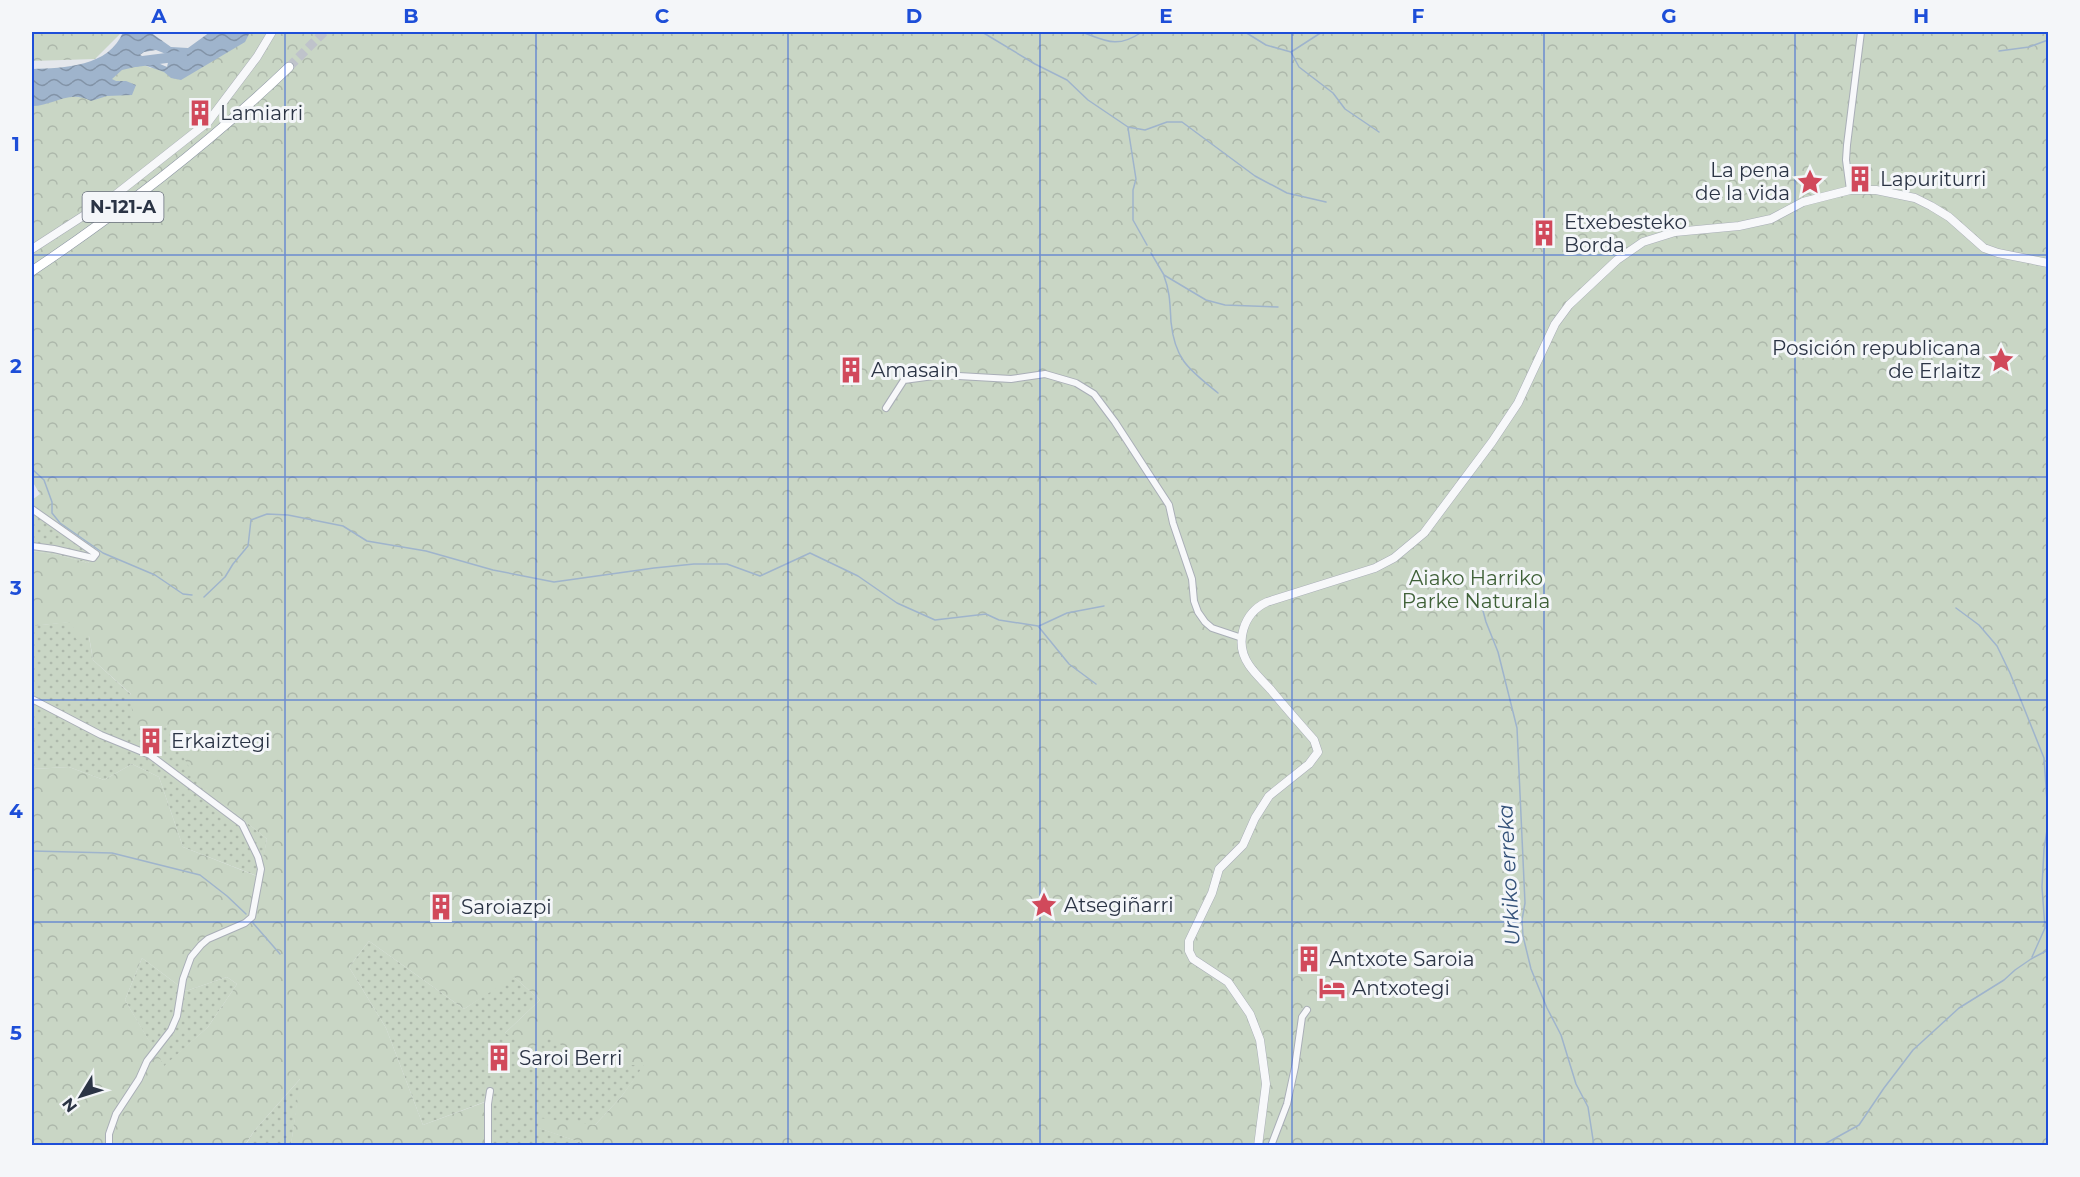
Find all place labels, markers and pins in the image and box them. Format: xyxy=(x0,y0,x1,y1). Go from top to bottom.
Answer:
building icon: Lamiarri xyxy=(185,98,215,128)
place label: Lamiarri xyxy=(220,101,303,125)
place label: La pena de la vida xyxy=(1695,158,1790,205)
building icon: Lapuriturri xyxy=(1845,164,1875,194)
place icon: La pena de la vida xyxy=(1795,167,1825,197)
place label: Lapuriturri xyxy=(1880,167,1986,191)
place label: Etxebesteko Borda xyxy=(1564,210,1687,257)
building icon: Etxebesteko Borda xyxy=(1529,218,1559,248)
place label: Posición republicana de Erlaitz xyxy=(1772,336,1981,383)
place icon: Posición republicana de Erlaitz xyxy=(1986,345,2016,375)
building icon: Amasain xyxy=(836,355,866,385)
place label: Amasain xyxy=(871,358,959,382)
building icon: Erkaiztegi xyxy=(136,726,166,756)
place label: Erkaiztegi xyxy=(171,729,270,753)
place icon: Atsegiñarri xyxy=(1029,890,1059,920)
building icon: Saroiazpi xyxy=(426,892,456,922)
place label: Atsegiñarri xyxy=(1064,893,1174,917)
place label: Saroiazpi xyxy=(461,895,552,919)
building icon: Antxote Saroia xyxy=(1294,944,1324,974)
place label: Antxote Saroia xyxy=(1329,947,1475,971)
hotel icon: Antxotegi xyxy=(1317,973,1347,1003)
place label: Antxotegi xyxy=(1352,976,1450,1000)
building icon: Saroi Berri xyxy=(484,1043,514,1073)
place label: Saroi Berri xyxy=(519,1046,622,1070)

